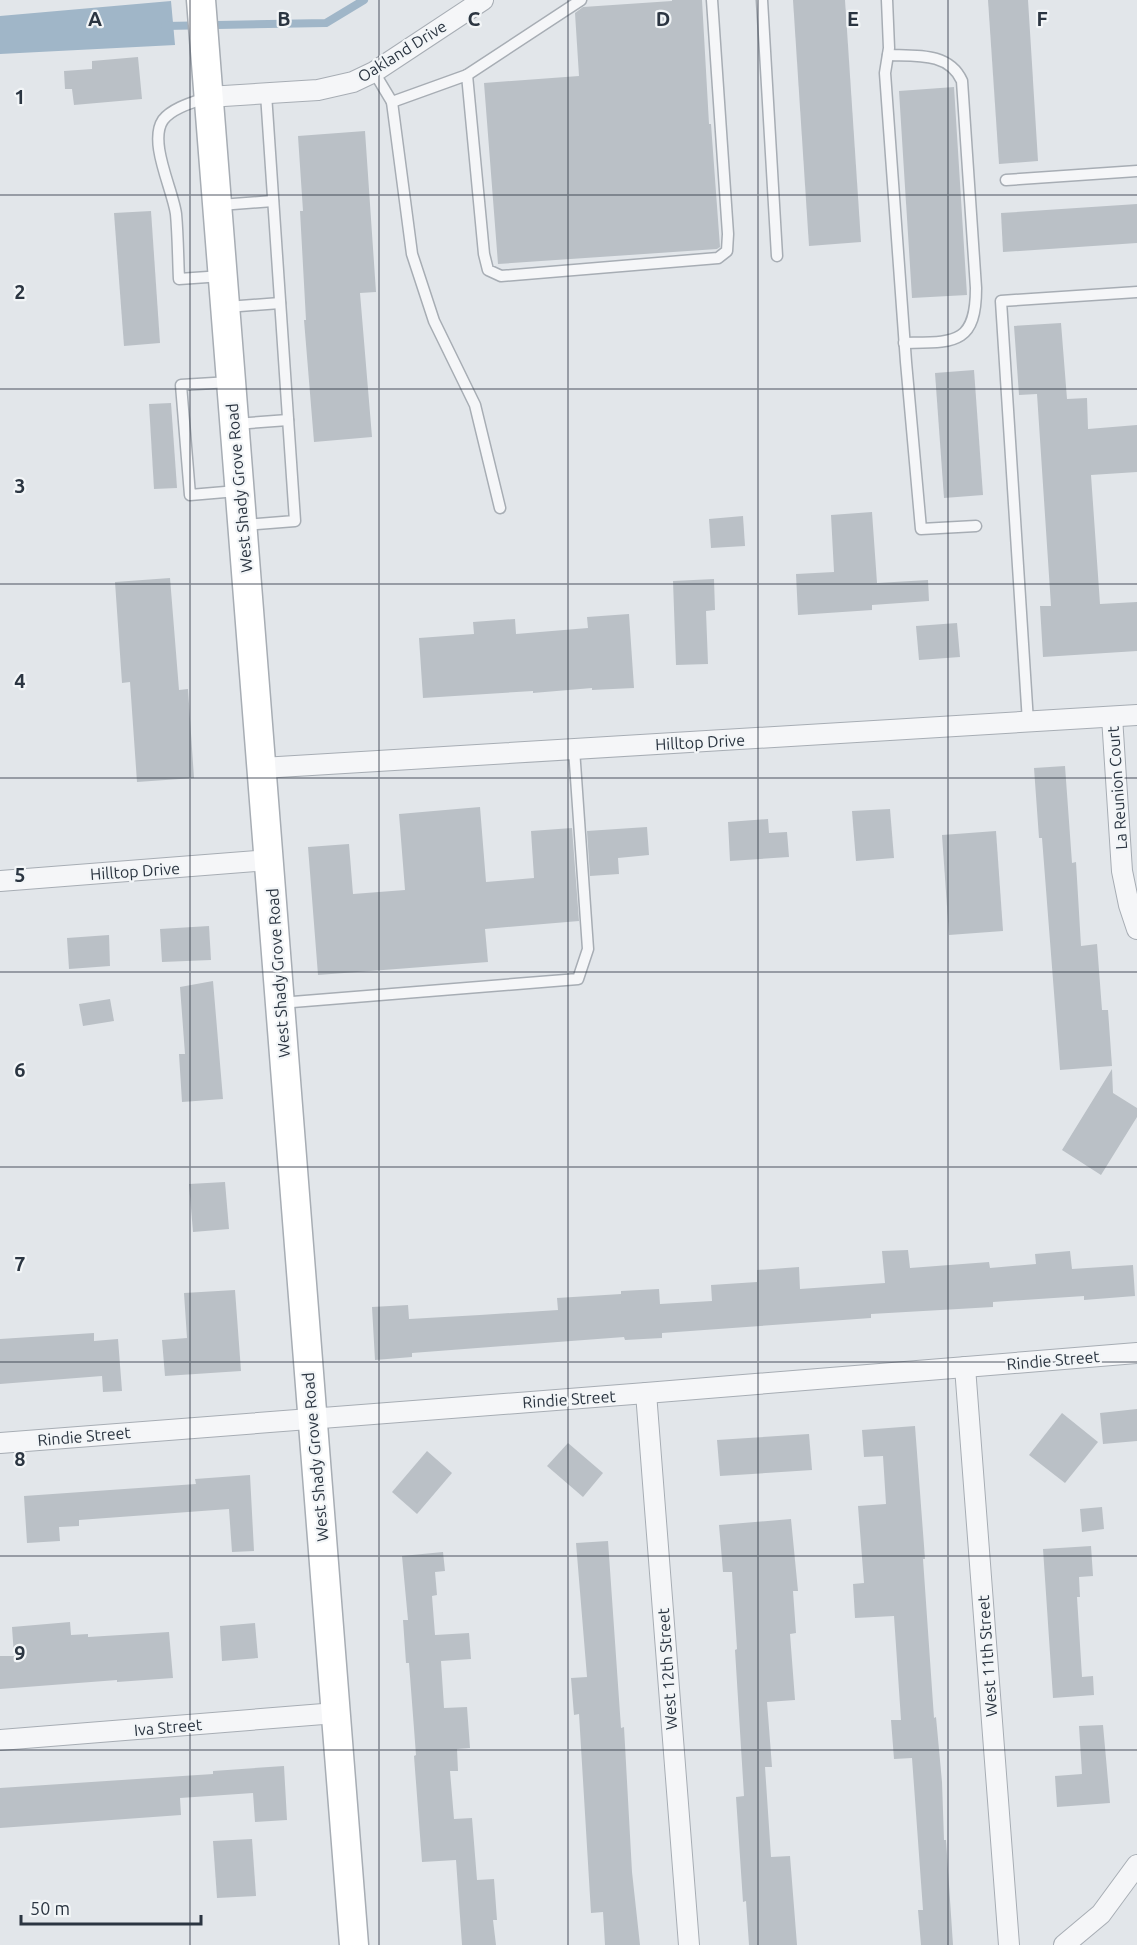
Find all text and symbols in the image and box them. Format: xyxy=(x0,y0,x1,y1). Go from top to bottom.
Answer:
text: A xyxy=(88,7,102,30)
text: B xyxy=(277,7,291,30)
text: C xyxy=(468,7,481,30)
text: D xyxy=(656,7,670,30)
text: E xyxy=(847,7,859,30)
text: F xyxy=(1036,7,1048,30)
street label: Oakland Drive xyxy=(354,17,450,85)
text: 1 xyxy=(14,85,26,108)
text: 2 xyxy=(14,280,26,303)
street label: West Shady Grove Road xyxy=(223,403,255,573)
text: 3 xyxy=(14,474,26,497)
text: 4 xyxy=(14,669,26,692)
street label: La Reunion Court xyxy=(1104,725,1130,850)
street label: Hilltop Drive xyxy=(655,731,745,753)
street label: Hilltop Drive xyxy=(90,859,180,883)
text: 5 xyxy=(14,863,26,886)
street label: West Shady Grove Road xyxy=(263,888,293,1058)
text: 6 xyxy=(14,1058,26,1081)
text: 7 xyxy=(14,1252,26,1275)
street label: Rindie Street xyxy=(1006,1347,1101,1373)
street label: West Shady Grove Road xyxy=(299,1372,331,1542)
street label: Rindie Street xyxy=(522,1387,617,1411)
street label: Rindie Street xyxy=(37,1423,132,1449)
text: 8 xyxy=(14,1447,26,1470)
street label: West 11th Street xyxy=(974,1594,1000,1718)
street label: West 12th Street xyxy=(654,1607,680,1731)
text: 9 xyxy=(14,1641,26,1664)
street label: Iva Street xyxy=(133,1715,204,1739)
scale bar xyxy=(21,1888,201,1926)
text: 50 m xyxy=(30,1898,70,1918)

